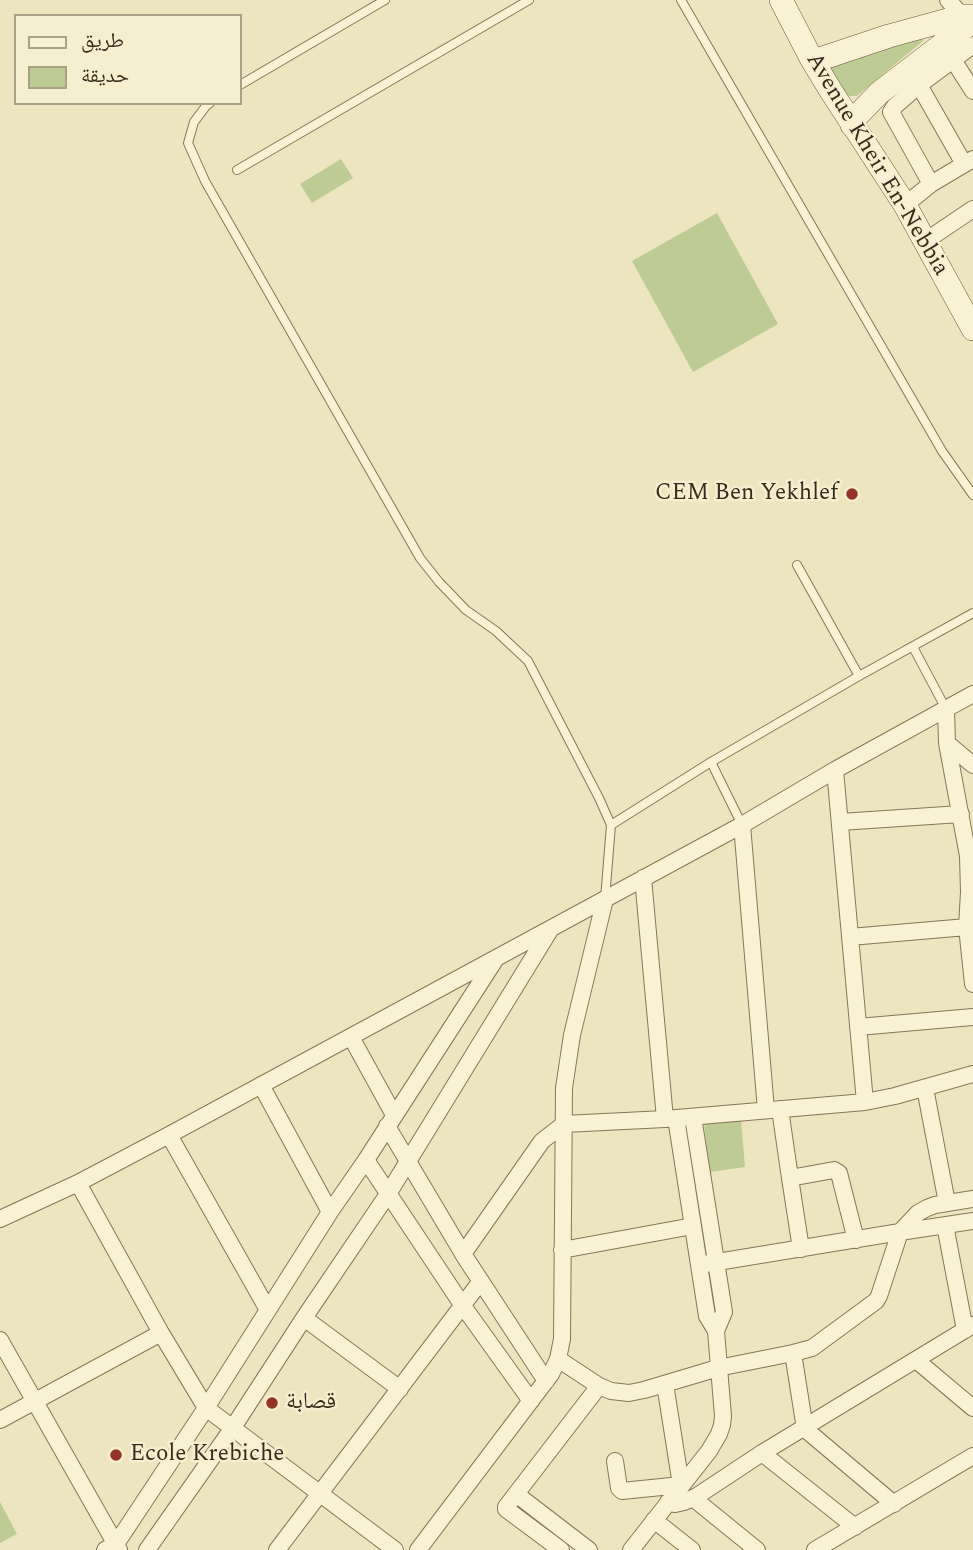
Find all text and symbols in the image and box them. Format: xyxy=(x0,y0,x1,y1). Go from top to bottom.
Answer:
legend xyxy=(14,14,242,105)
text: طريق xyxy=(81,25,124,57)
street label: Avenue Kheir En-Nebbia xyxy=(799,49,953,281)
text: حديقة xyxy=(81,60,129,92)
place label: CEM Ben Yekhlef xyxy=(655,480,838,508)
marker: CEM Ben Yekhlef xyxy=(844,486,860,502)
place label: قصابة xyxy=(286,1389,336,1417)
marker: قصابة xyxy=(264,1395,280,1411)
place label: Ecole Krebiche xyxy=(130,1441,284,1469)
marker: Ecole Krebiche xyxy=(108,1447,124,1463)

